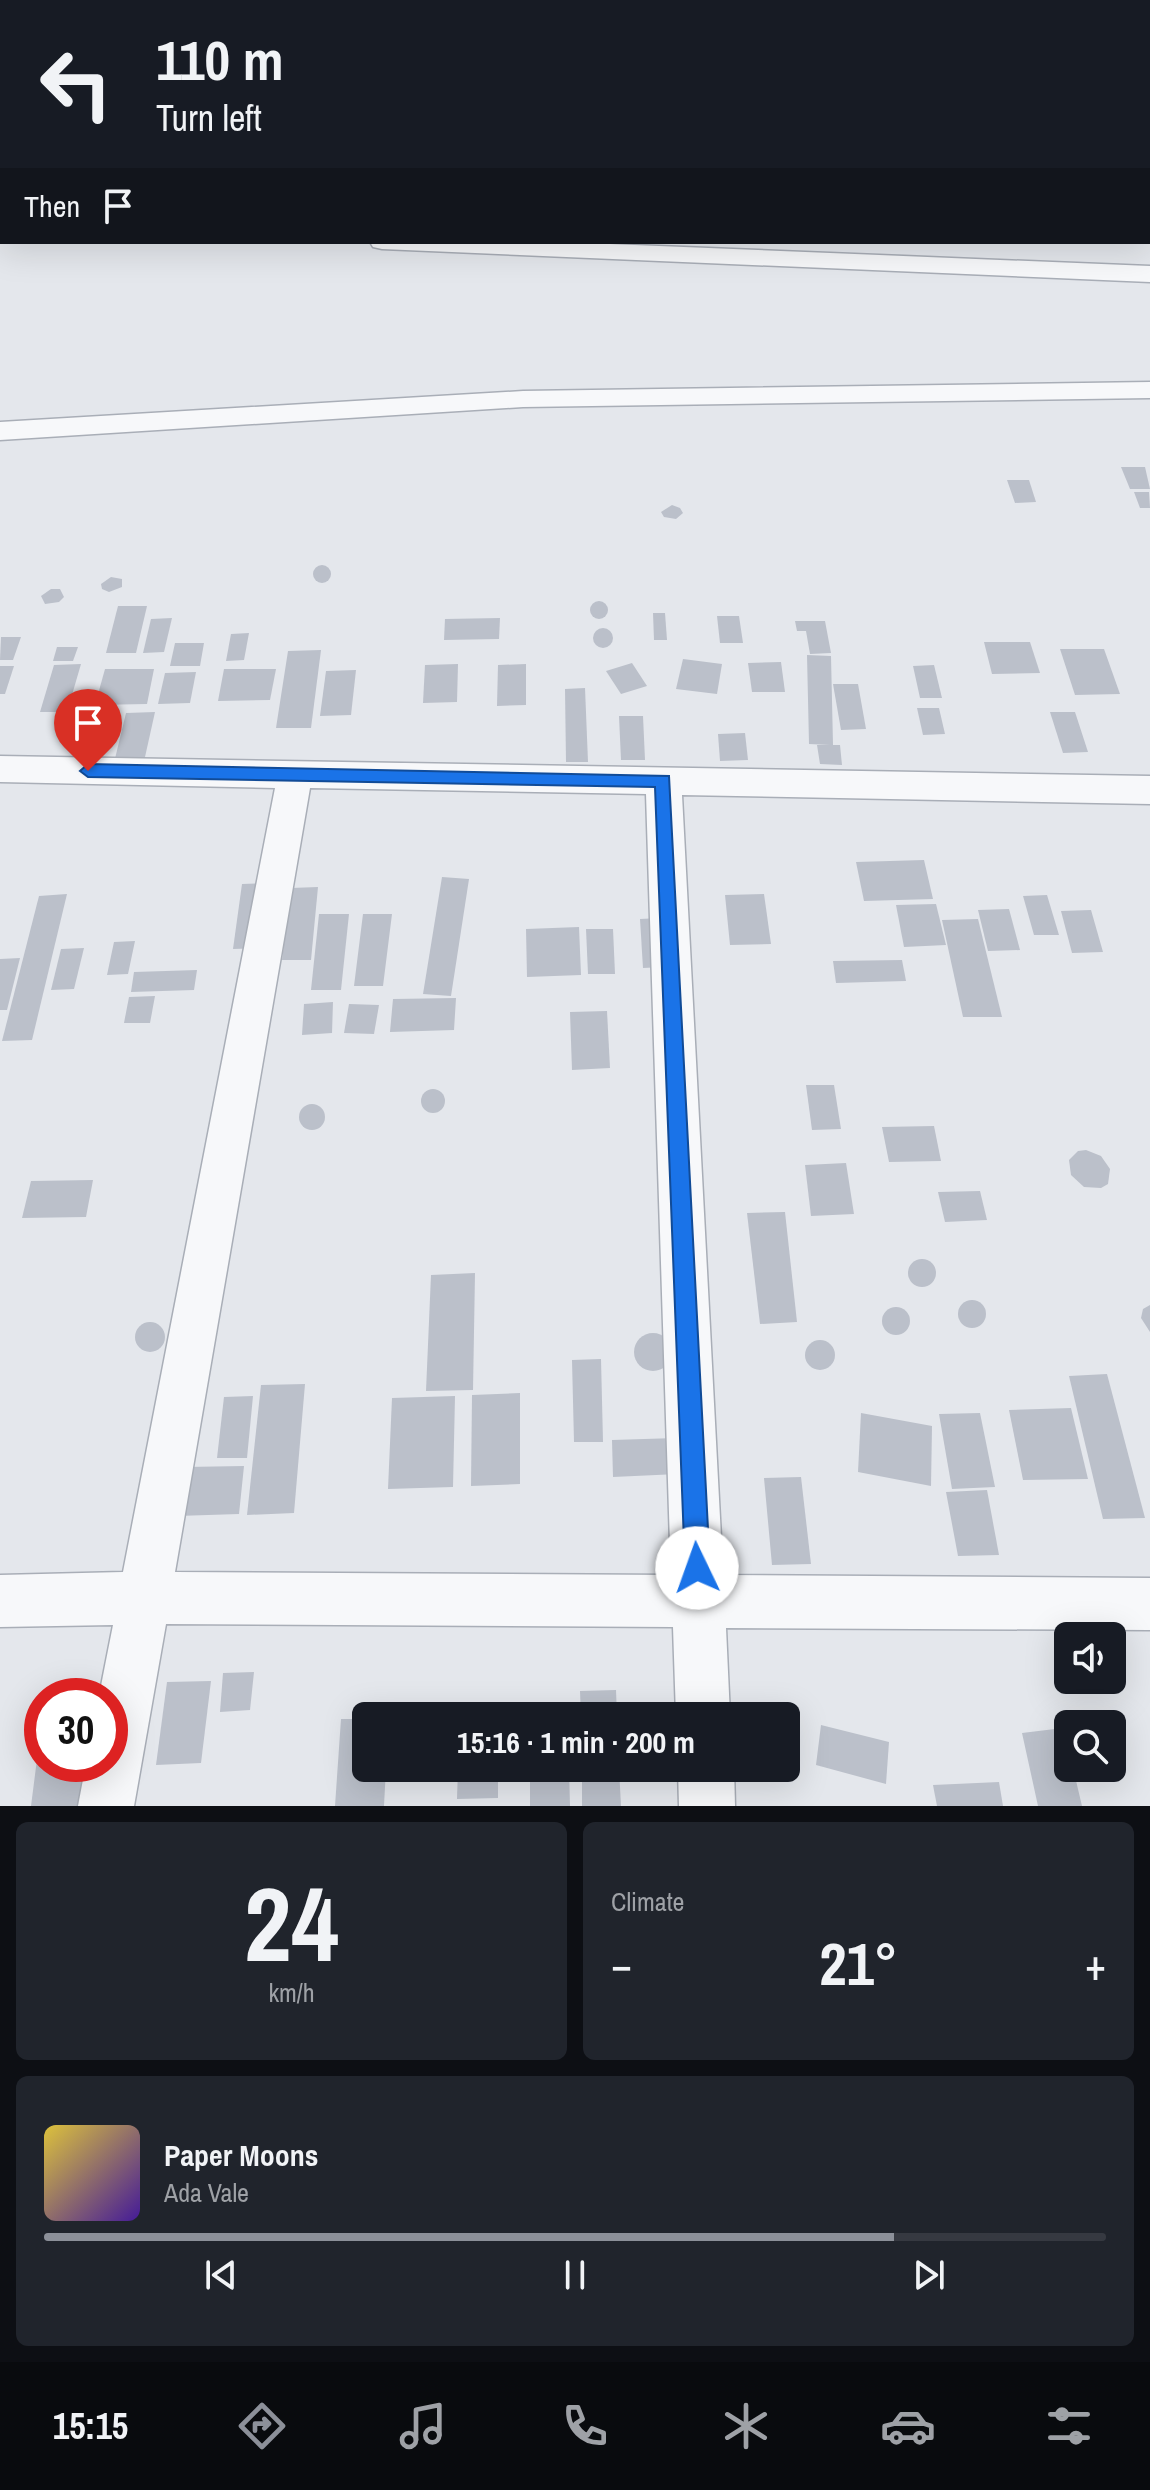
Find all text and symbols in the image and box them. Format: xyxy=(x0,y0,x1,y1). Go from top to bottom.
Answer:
text: 110 m xyxy=(156,22,284,97)
icon: left xyxy=(24,32,128,136)
text: Turn left xyxy=(156,94,262,142)
icon: arrive xyxy=(96,184,140,228)
text: Then xyxy=(24,186,80,226)
pin xyxy=(54,689,122,771)
icon: arrive xyxy=(66,701,110,745)
position arrow xyxy=(655,1526,739,1610)
map controls xyxy=(1054,1622,1126,1782)
button: sound xyxy=(1054,1622,1126,1694)
speed limit sign: 30 xyxy=(24,1678,128,1782)
button: search xyxy=(1054,1710,1126,1782)
text: 15:16 · 1 min · 200 m xyxy=(457,1722,695,1762)
text: 24 xyxy=(244,1853,339,1993)
text: Climate xyxy=(611,1884,684,1919)
text: 21° xyxy=(819,1923,898,2004)
text: − xyxy=(611,1934,632,1994)
text: + xyxy=(1085,1934,1106,1994)
text: km/h xyxy=(268,1975,315,2010)
text: Paper Moons xyxy=(164,2135,318,2175)
text: Ada Vale xyxy=(164,2175,249,2210)
icon: previous xyxy=(199,2253,243,2297)
icon: pause xyxy=(553,2253,597,2297)
icon: next xyxy=(907,2253,951,2297)
icon: directions xyxy=(234,2398,290,2454)
icon: music xyxy=(395,2398,451,2454)
icon: phone xyxy=(557,2398,613,2454)
icon: climate xyxy=(718,2398,774,2454)
icon: car xyxy=(880,2398,936,2454)
icon: filters xyxy=(1041,2398,1097,2454)
text: 15:15 xyxy=(53,2402,128,2450)

